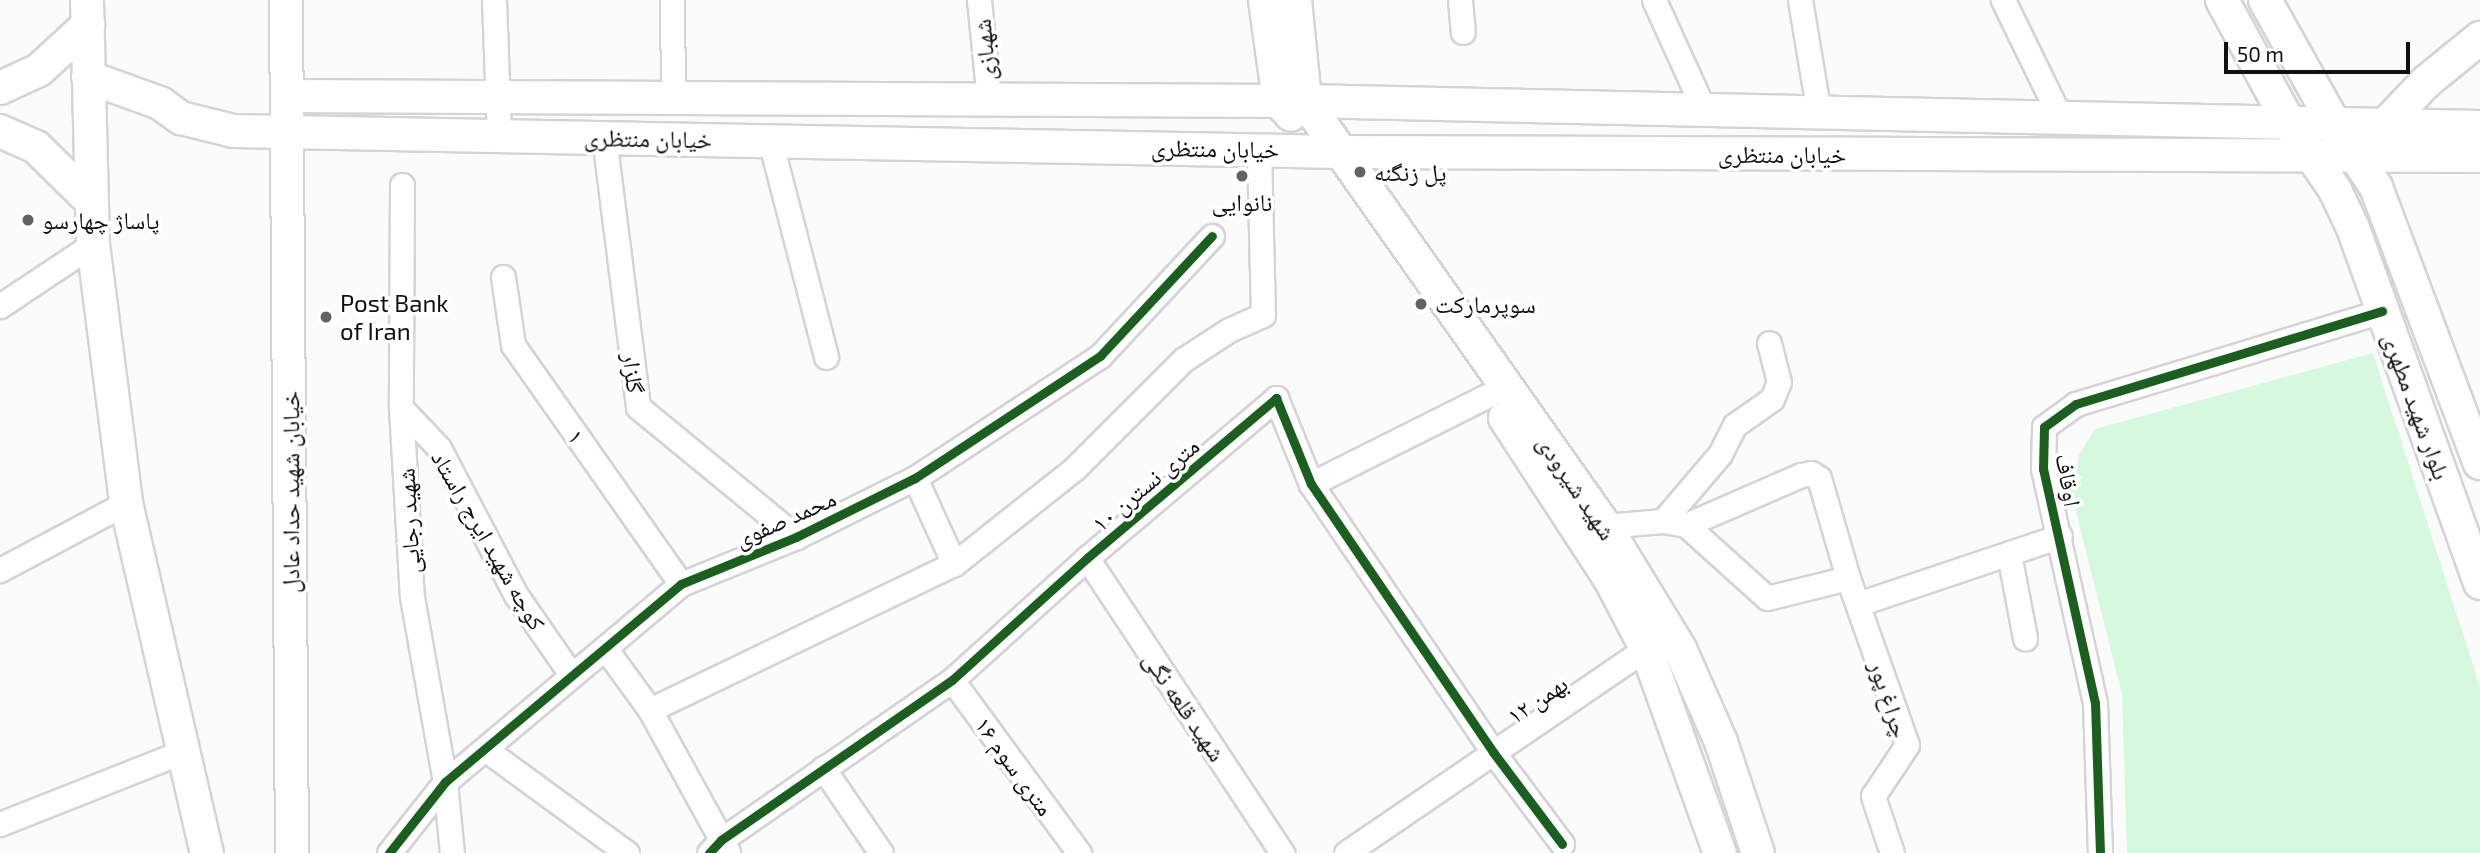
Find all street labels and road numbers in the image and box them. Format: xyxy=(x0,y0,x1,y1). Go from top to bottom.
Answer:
street label: شهبازی xyxy=(967,18,1001,82)
street label: خیابان منتظری xyxy=(584,122,712,154)
street label: خیابان منتظری xyxy=(1151,132,1279,164)
street label: خیابان منتظری xyxy=(1718,140,1846,168)
street label: بلوار شهید مطهری xyxy=(2377,329,2457,483)
street label: گلزار xyxy=(617,351,651,395)
street label: خیابان شهید حداد عادل xyxy=(276,391,304,593)
street label: ۱ xyxy=(562,423,592,449)
street label: شهید شیرودی xyxy=(1531,429,1623,545)
street label: ۱۰ متری نسترن xyxy=(1085,431,1205,537)
street label: کوچه شهید ایرج راستاد xyxy=(426,445,552,635)
street label: اوقاف xyxy=(2050,451,2088,509)
street label: شهید رجایی xyxy=(391,468,425,574)
street label: محمد صفوی xyxy=(730,483,840,553)
street label: شهید قلعه نگی xyxy=(1138,646,1232,766)
street label: چراغ پور xyxy=(1864,657,1916,741)
street label: ۱۲ بهمن xyxy=(1501,668,1573,730)
street label: ۱۶ متری سوم xyxy=(970,711,1060,821)

